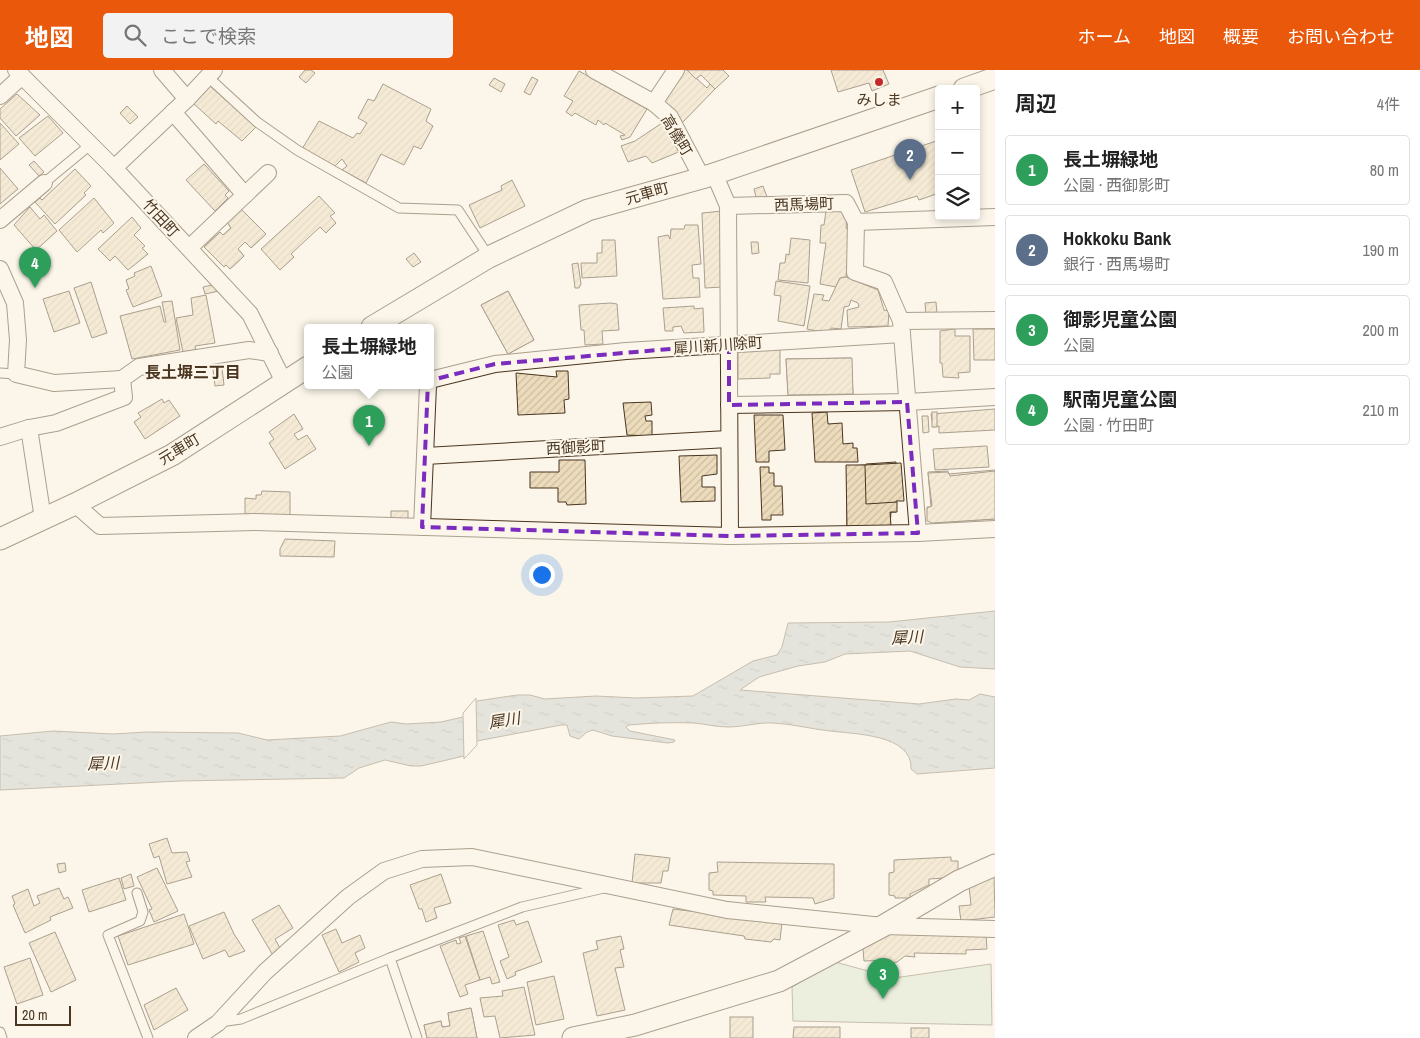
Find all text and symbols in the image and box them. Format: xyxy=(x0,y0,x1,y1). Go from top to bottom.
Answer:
search box xyxy=(103,13,453,58)
text: 地図 xyxy=(25,21,73,53)
icon: search xyxy=(121,21,149,49)
text: ここで検索 xyxy=(161,23,256,49)
text: ホーム xyxy=(1078,24,1131,49)
text: 地図 xyxy=(1159,24,1195,49)
text: 概要 xyxy=(1223,24,1259,49)
text: お問い合わせ xyxy=(1287,24,1395,49)
marker: みしま xyxy=(873,76,885,88)
map controls xyxy=(935,85,980,220)
button: + xyxy=(935,85,980,130)
place label: みしま xyxy=(856,89,902,110)
text: 周辺 xyxy=(1015,89,1057,118)
text: 4件 xyxy=(1377,93,1400,115)
street label: 高儀町 xyxy=(656,110,698,160)
button: − xyxy=(935,130,980,175)
pin: 2 xyxy=(894,139,926,180)
text: 長土塀緑地 xyxy=(1063,146,1158,172)
text: 1 xyxy=(1028,159,1036,181)
text: 80 m xyxy=(1370,159,1399,181)
text: 公園 · 西御影町 xyxy=(1063,174,1170,196)
button: layers xyxy=(935,175,980,220)
street label: 元車町 xyxy=(622,177,672,209)
street label: 西馬場町 xyxy=(774,192,834,216)
street label: 竹田町 xyxy=(138,194,184,242)
text: Hokkoku Bank xyxy=(1063,225,1171,251)
text: 2 xyxy=(1028,239,1036,261)
text: 190 m xyxy=(1363,239,1399,261)
pin: 4 xyxy=(19,247,51,288)
text: 銀行 · 西馬場町 xyxy=(1063,253,1170,275)
text: 御影児童公園 xyxy=(1063,306,1177,332)
text: 3 xyxy=(1028,319,1036,341)
text: 200 m xyxy=(1363,319,1399,341)
popup xyxy=(304,324,434,389)
street label: 犀川新川除町 xyxy=(672,331,764,359)
text: 長土塀緑地 xyxy=(321,333,417,359)
text: 公園 xyxy=(1063,334,1095,356)
district label: 長土塀三丁目 xyxy=(145,361,241,383)
text: 公園 xyxy=(321,361,354,383)
text: 駅南児童公園 xyxy=(1063,386,1177,412)
text: 4 xyxy=(1028,399,1036,421)
text: 210 m xyxy=(1363,399,1399,421)
pin: 1 xyxy=(353,405,385,446)
text: 公園 · 竹田町 xyxy=(1063,414,1154,436)
street label: 元車町 xyxy=(154,428,204,470)
street label: 西御影町 xyxy=(545,435,607,459)
your location xyxy=(529,562,555,588)
water label: 犀川 xyxy=(890,625,926,649)
water label: 犀川 xyxy=(486,706,523,733)
water label: 犀川 xyxy=(87,751,121,775)
pin: 3 xyxy=(867,958,899,999)
scale bar xyxy=(15,1003,71,1026)
text: 20 m xyxy=(22,1006,48,1024)

